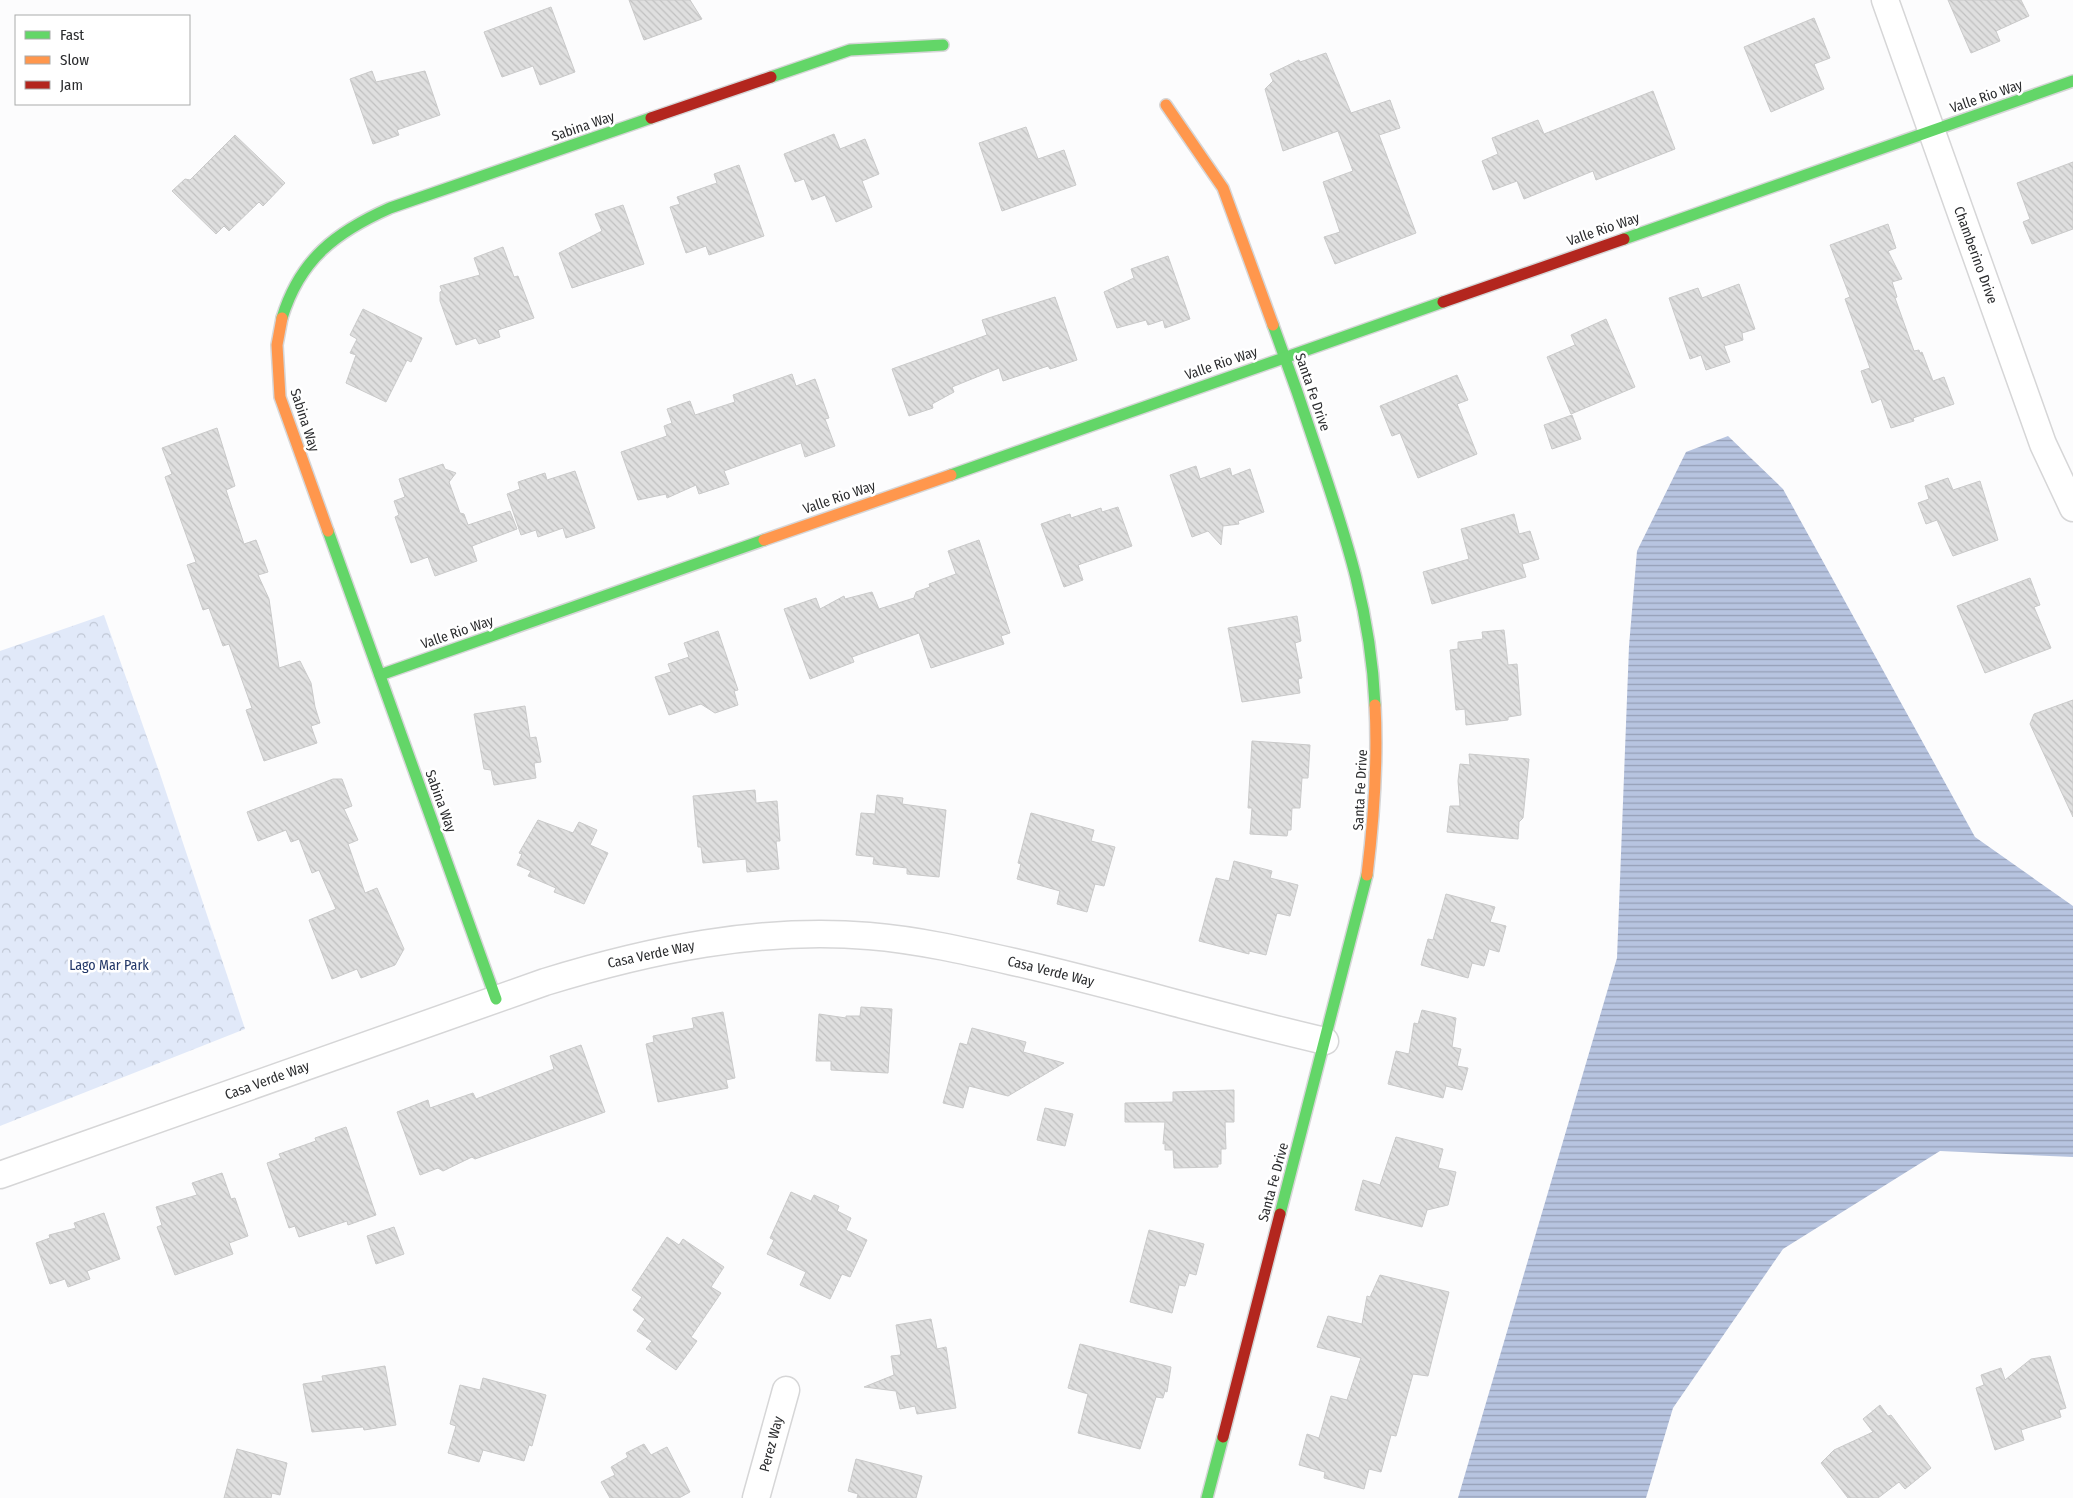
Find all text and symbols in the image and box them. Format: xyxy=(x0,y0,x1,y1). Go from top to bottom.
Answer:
legend xyxy=(15,15,190,105)
text: Fast xyxy=(60,26,84,44)
text: Slow xyxy=(60,51,89,69)
text: Jam xyxy=(60,76,83,94)
street label: Valle Rio Way xyxy=(1948,76,2025,117)
street label: Sabina Way xyxy=(550,108,617,145)
street label: Chamberino Drive xyxy=(1950,204,2001,306)
street label: Valle Rio Way xyxy=(1565,209,1642,250)
street label: Valle Rio Way xyxy=(1183,343,1260,384)
street label: Santa Fe Drive xyxy=(1291,351,1334,433)
street label: Sabina Way xyxy=(286,386,323,455)
street label: Valle Rio Way xyxy=(801,477,878,518)
street label: Valle Rio Way xyxy=(419,612,496,653)
street label: Santa Fe Drive xyxy=(1350,749,1371,831)
street label: Sabina Way xyxy=(421,768,460,835)
street label: Casa Verde Way xyxy=(606,937,697,972)
street label: Casa Verde Way xyxy=(1006,953,1097,991)
park label: Lago Mar Park xyxy=(69,957,149,974)
street label: Casa Verde Way xyxy=(223,1057,312,1104)
street label: Santa Fe Drive xyxy=(1255,1141,1292,1224)
street label: Perez Way xyxy=(756,1414,787,1474)

